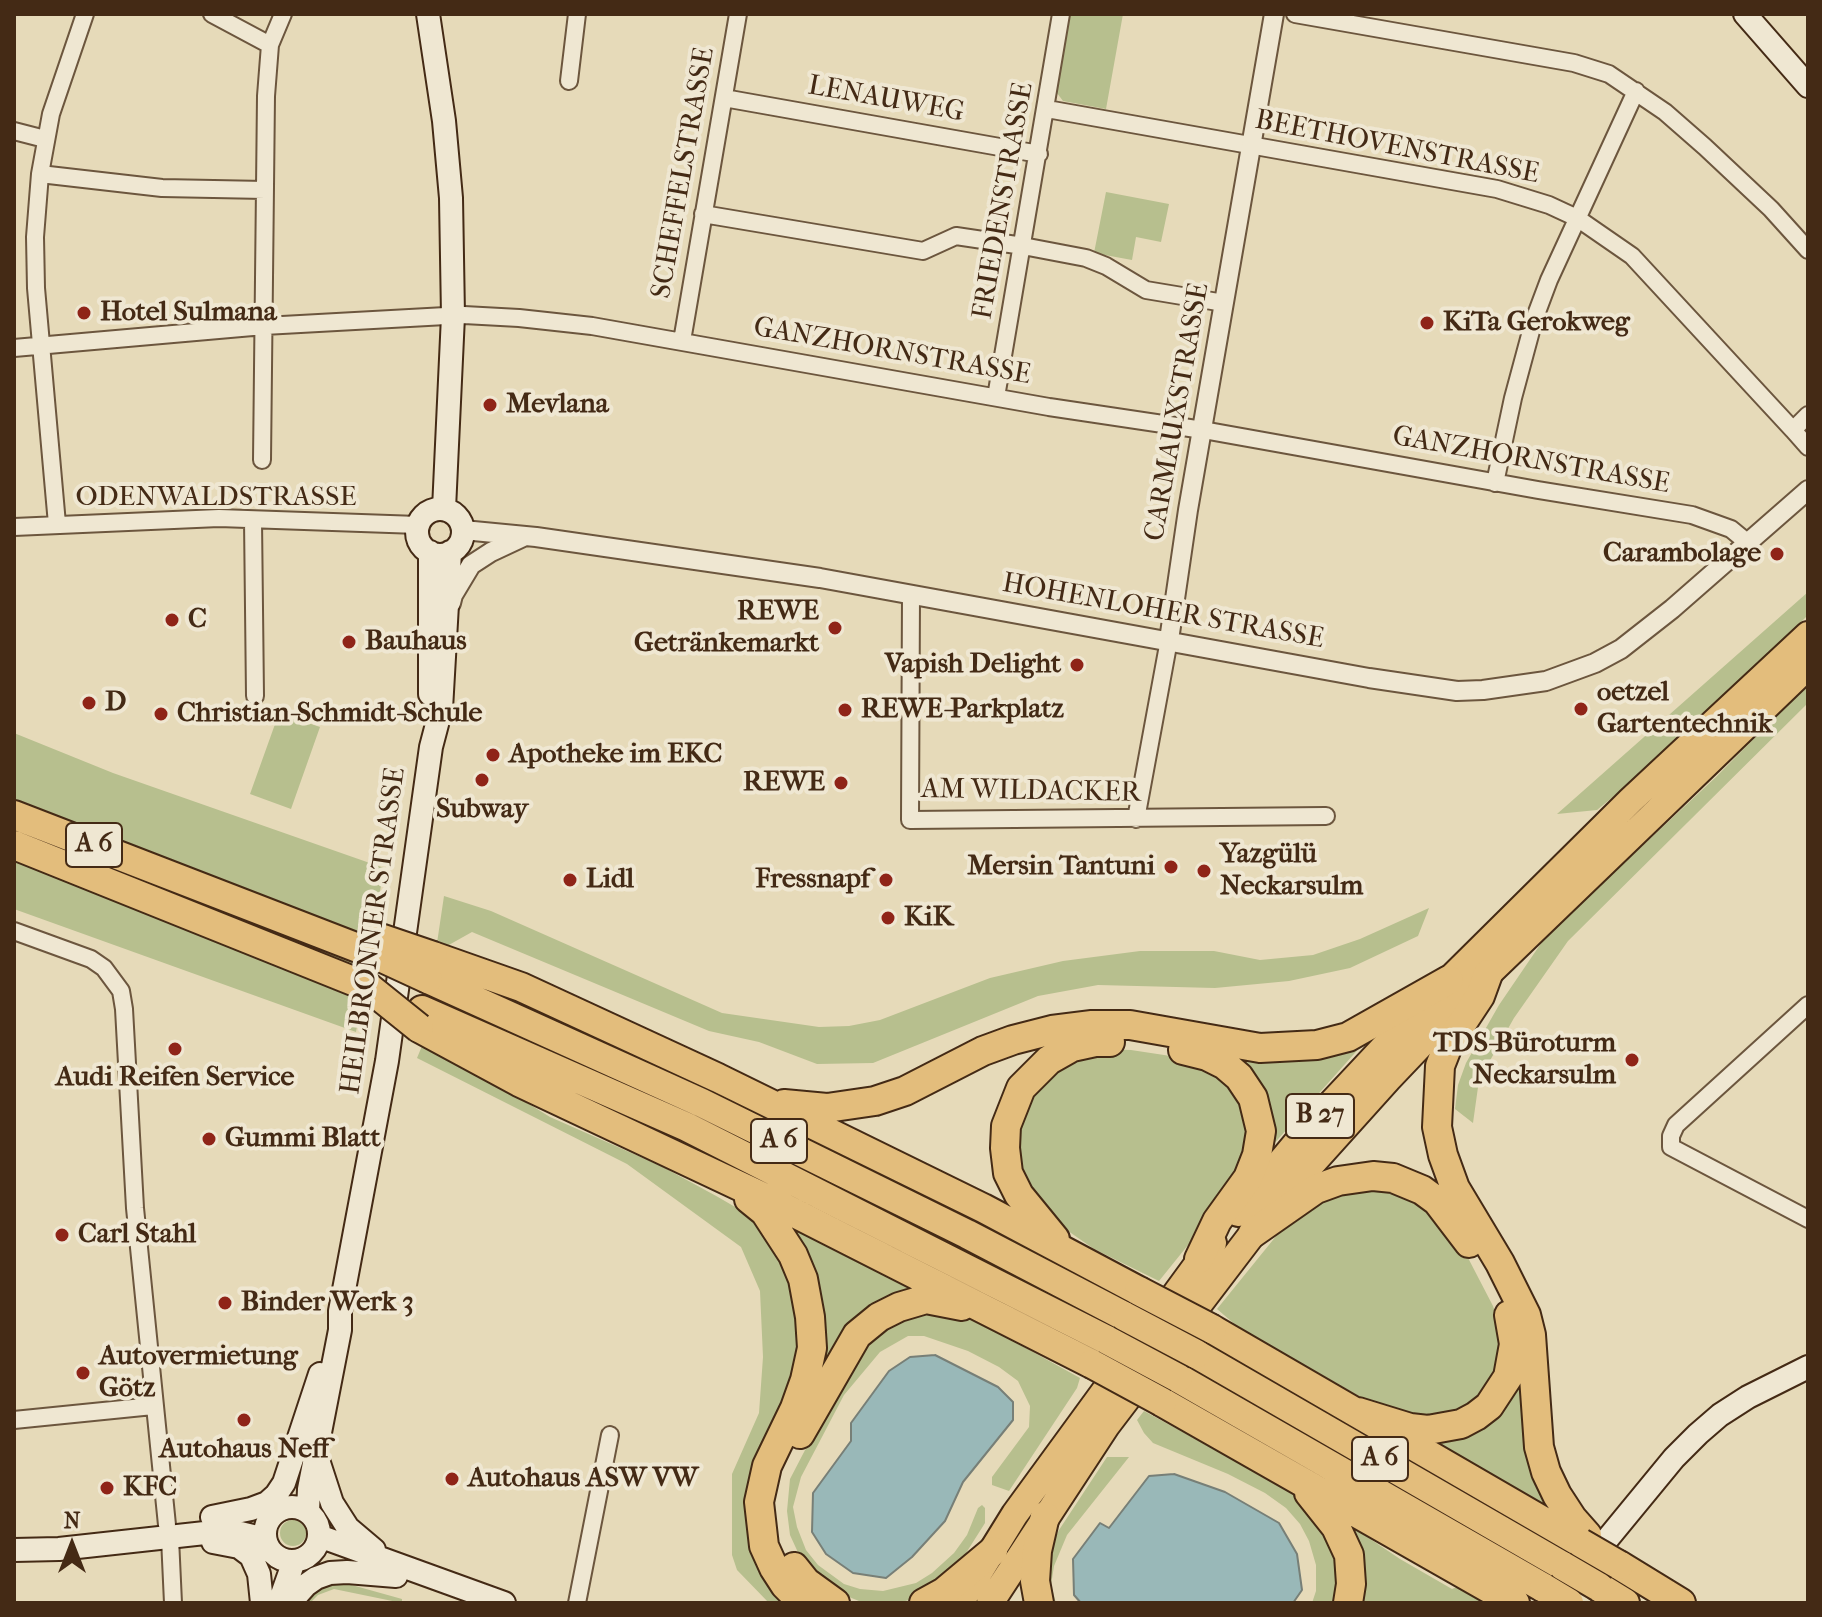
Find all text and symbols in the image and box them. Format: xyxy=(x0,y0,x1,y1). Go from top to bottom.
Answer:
street label: SCHEFFELSTRASSE xyxy=(645,45,723,301)
street label: LENAUWEG xyxy=(805,70,967,130)
street label: FRIEDENSTRASSE xyxy=(967,80,1041,322)
street label: BEETHOVENSTRASSE xyxy=(1252,104,1542,192)
street label: CARMAUXSTRASSE xyxy=(1139,280,1217,544)
place label: Hotel Sulmana xyxy=(100,296,277,330)
marker: Hotel Sulmana xyxy=(75,304,93,322)
place label: KiTa Gerokweg xyxy=(1443,306,1630,340)
street label: GANZHORNSTRASSE xyxy=(751,311,1033,393)
marker: KiTa Gerokweg xyxy=(1418,314,1436,332)
place label: Mevlana xyxy=(506,388,609,422)
marker: Mevlana xyxy=(481,396,499,414)
street label: GANZHORNSTRASSE xyxy=(1390,420,1672,502)
street label: ODENWALDSTRASSE xyxy=(75,481,357,515)
place label: Carambolage xyxy=(1603,537,1761,571)
marker: Carambolage xyxy=(1768,545,1786,563)
street label: HOHENLOHER STRASSE xyxy=(999,567,1327,657)
place label: REWE Getränkemarkt xyxy=(634,595,819,661)
place label: C xyxy=(188,603,207,637)
marker: C xyxy=(163,611,181,629)
marker: REWE Getränkemarkt xyxy=(826,619,844,637)
place label: Bauhaus xyxy=(365,625,467,659)
marker: Bauhaus xyxy=(340,633,358,651)
place label: Vapish Delight xyxy=(885,648,1061,682)
marker: Vapish Delight xyxy=(1068,656,1086,674)
place label: oetzel Gartentechnik xyxy=(1597,676,1772,742)
place label: D xyxy=(105,686,126,720)
place label: REWE-Parkplatz xyxy=(861,693,1064,727)
marker: D xyxy=(80,694,98,712)
place label: Christian-Schmidt-Schule xyxy=(177,697,482,731)
marker: oetzel Gartentechnik xyxy=(1572,700,1590,718)
marker: REWE-Parkplatz xyxy=(836,701,854,719)
marker: Christian-Schmidt-Schule xyxy=(152,705,170,723)
place label: Apotheke im EKC xyxy=(509,738,722,772)
marker: Apotheke im EKC xyxy=(484,746,502,764)
street label: HEILBRONNER STRASSE xyxy=(334,765,414,1097)
place label: REWE xyxy=(743,766,825,800)
marker: Subway xyxy=(473,771,491,789)
street label: AM WILDACKER xyxy=(921,773,1141,811)
marker: REWE xyxy=(832,774,850,792)
place label: Subway xyxy=(436,793,528,827)
road number: A 6 xyxy=(66,823,122,867)
place label: Yazgülü Neckarsulm xyxy=(1220,838,1363,904)
place label: Mersin Tantuni xyxy=(967,850,1155,884)
marker: Mersin Tantuni xyxy=(1162,858,1180,876)
marker: Yazgülü Neckarsulm xyxy=(1195,862,1213,880)
place label: Lidl xyxy=(586,863,634,897)
place label: Fressnapf xyxy=(755,863,870,897)
marker: Lidl xyxy=(561,871,579,889)
marker: Fressnapf xyxy=(877,871,895,889)
place label: KiK xyxy=(904,901,953,935)
marker: KiK xyxy=(879,909,897,927)
place label: TDS-Büroturm Neckarsulm xyxy=(1433,1027,1616,1093)
marker: Audi Reifen Service xyxy=(166,1040,184,1058)
marker: TDS-Büroturm Neckarsulm xyxy=(1623,1051,1641,1069)
place label: Audi Reifen Service xyxy=(56,1061,294,1095)
road number: B 27 xyxy=(1286,1094,1354,1138)
road number: A 6 xyxy=(751,1119,807,1163)
place label: Gummi Blatt xyxy=(225,1122,380,1156)
marker: Gummi Blatt xyxy=(200,1130,218,1148)
place label: Carl Stahl xyxy=(78,1218,196,1252)
marker: Carl Stahl xyxy=(53,1226,71,1244)
place label: Binder Werk 3 xyxy=(241,1286,414,1320)
marker: Binder Werk 3 xyxy=(216,1294,234,1312)
place label: Autovermietung Götz xyxy=(99,1340,298,1406)
marker: Autovermietung Götz xyxy=(74,1364,92,1382)
marker: Autohaus Neff xyxy=(235,1411,253,1429)
place label: Autohaus Neff xyxy=(159,1433,329,1467)
road number: A 6 xyxy=(1352,1437,1408,1481)
place label: Autohaus ASW VW xyxy=(468,1462,698,1496)
marker: Autohaus ASW VW xyxy=(443,1470,461,1488)
place label: KFC xyxy=(123,1471,177,1505)
marker: KFC xyxy=(98,1479,116,1497)
north arrow xyxy=(32,1505,112,1585)
text: N xyxy=(64,1508,80,1534)

